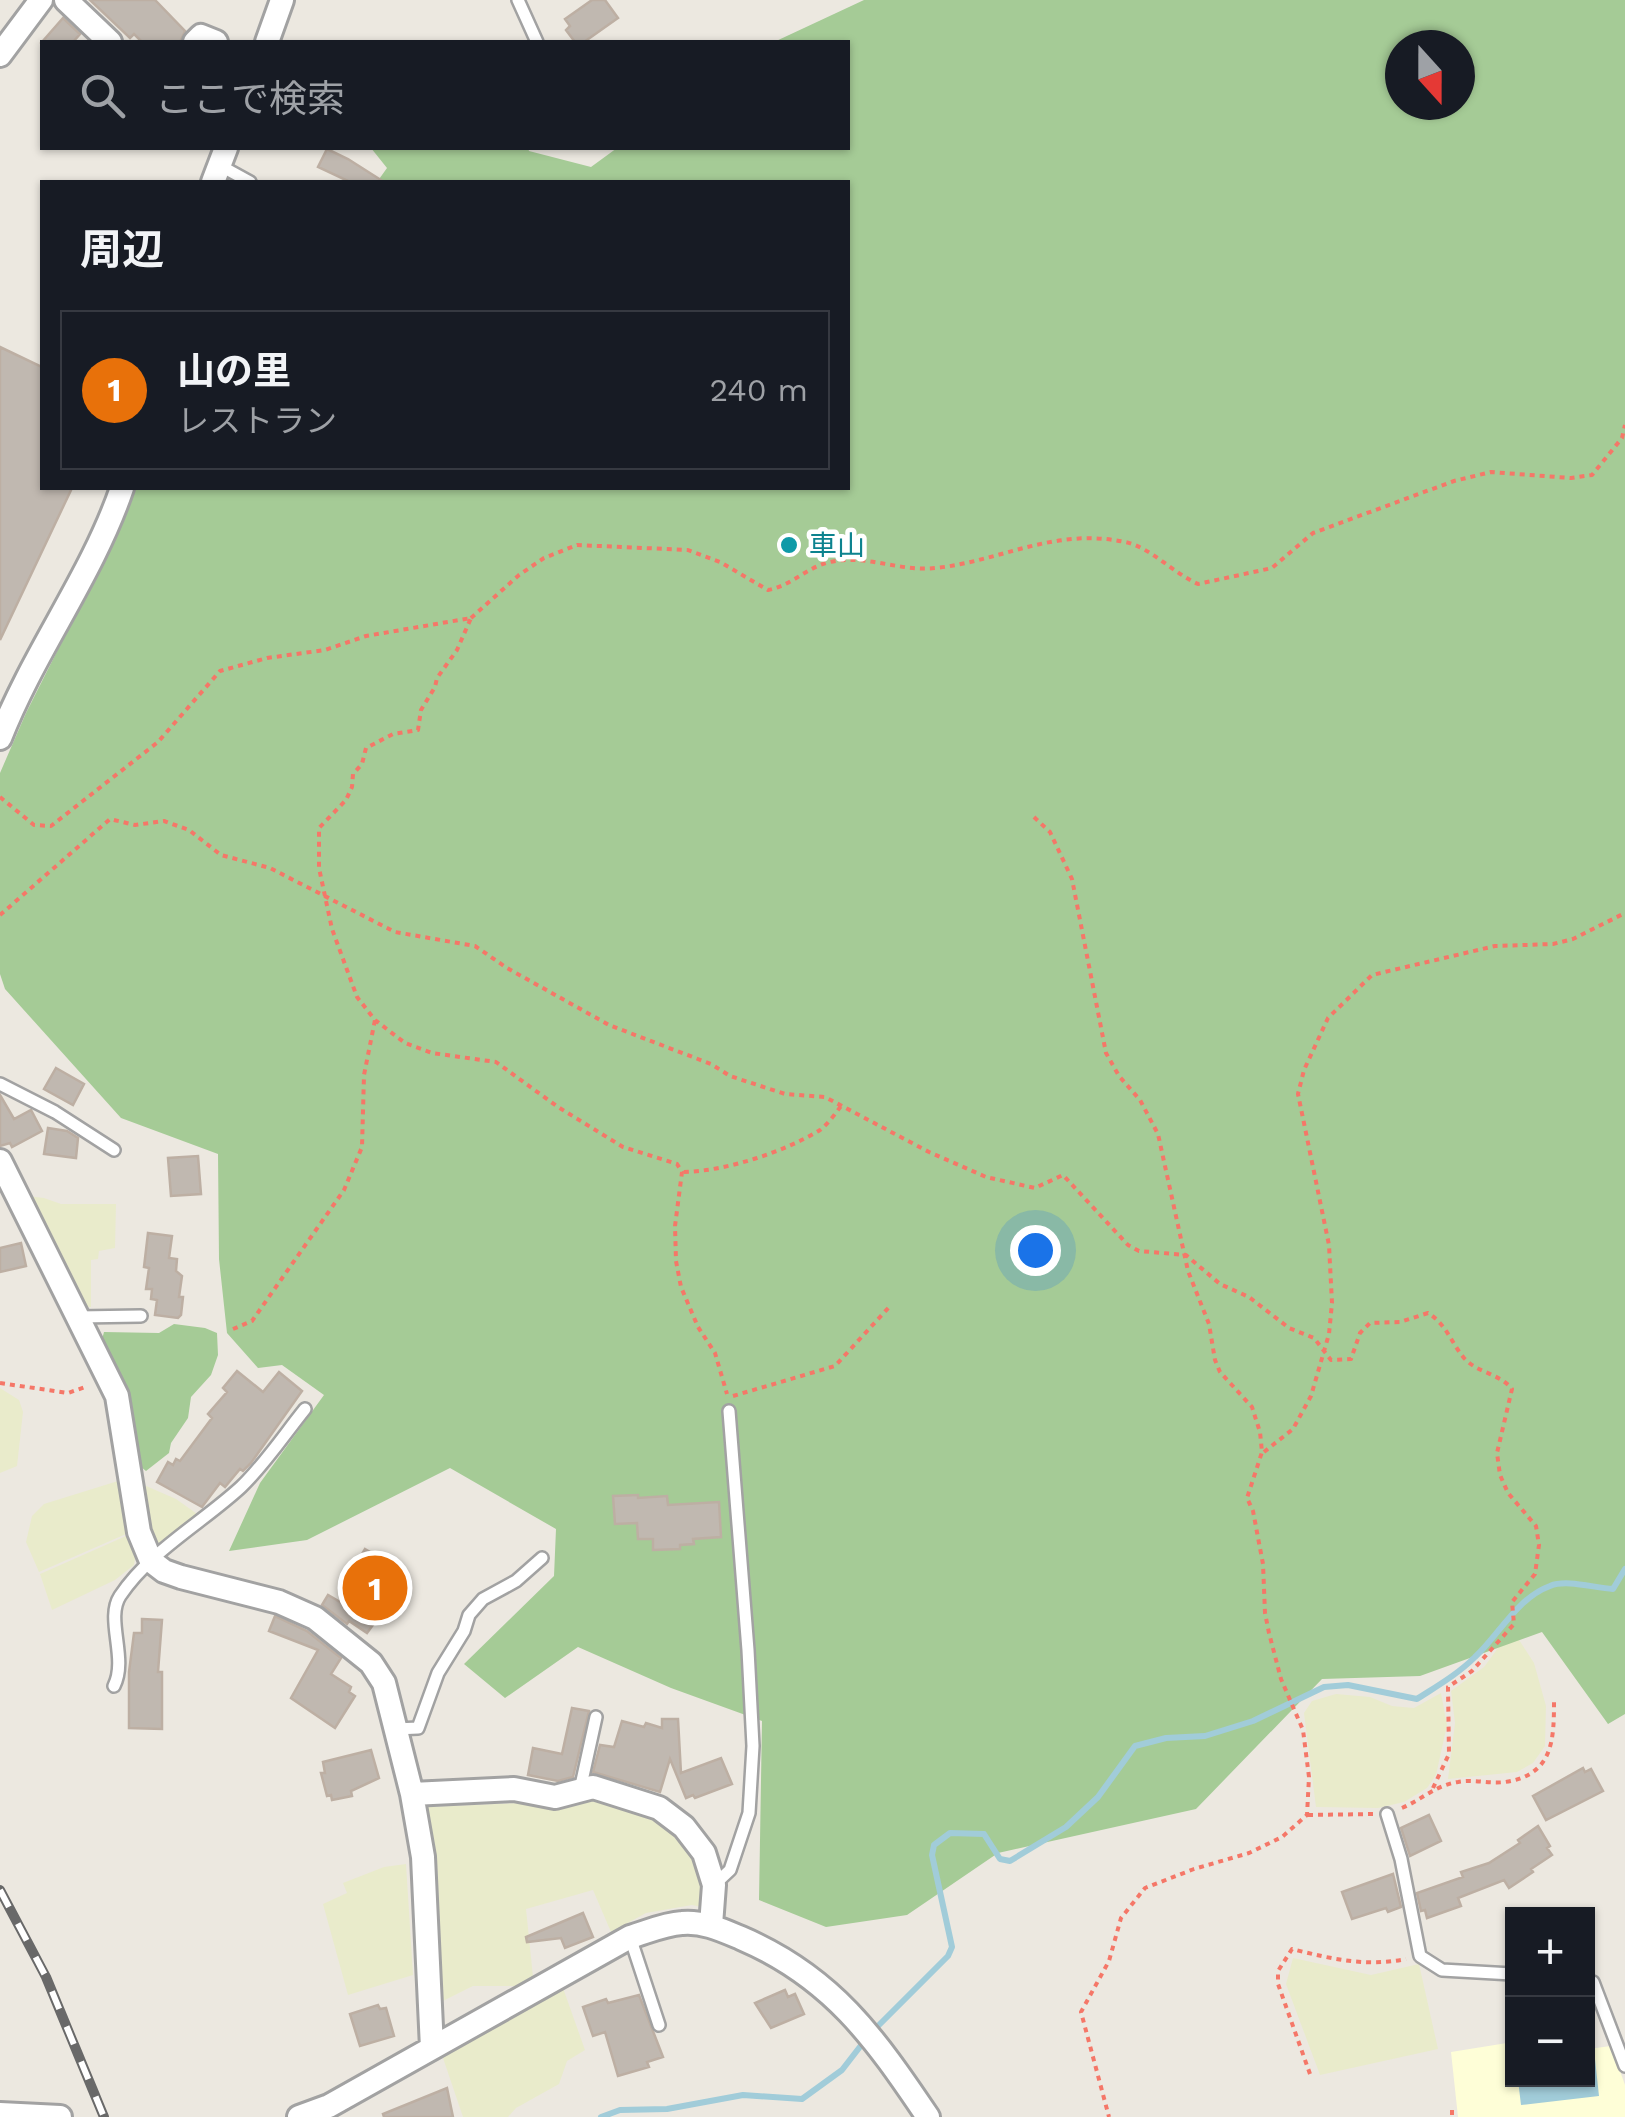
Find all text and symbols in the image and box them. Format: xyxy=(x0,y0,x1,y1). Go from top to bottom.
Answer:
north arrow xyxy=(1385,30,1475,120)
search box xyxy=(40,40,850,150)
icon: search xyxy=(75,68,130,123)
text: ここで検索 xyxy=(155,77,345,121)
text: 周辺 xyxy=(80,225,164,274)
text: 山の里 xyxy=(177,349,291,393)
text: 1 xyxy=(108,371,121,409)
text: 240 m xyxy=(709,371,808,409)
text: レストラン xyxy=(177,402,337,440)
place label: 車山 xyxy=(809,529,865,562)
marker: 車山 xyxy=(778,534,800,556)
your location xyxy=(1010,1225,1061,1276)
pin: 1 xyxy=(342,1550,408,1626)
map controls xyxy=(1505,1907,1595,2087)
button: + xyxy=(1505,1907,1595,1997)
button: − xyxy=(1505,1997,1595,2087)

